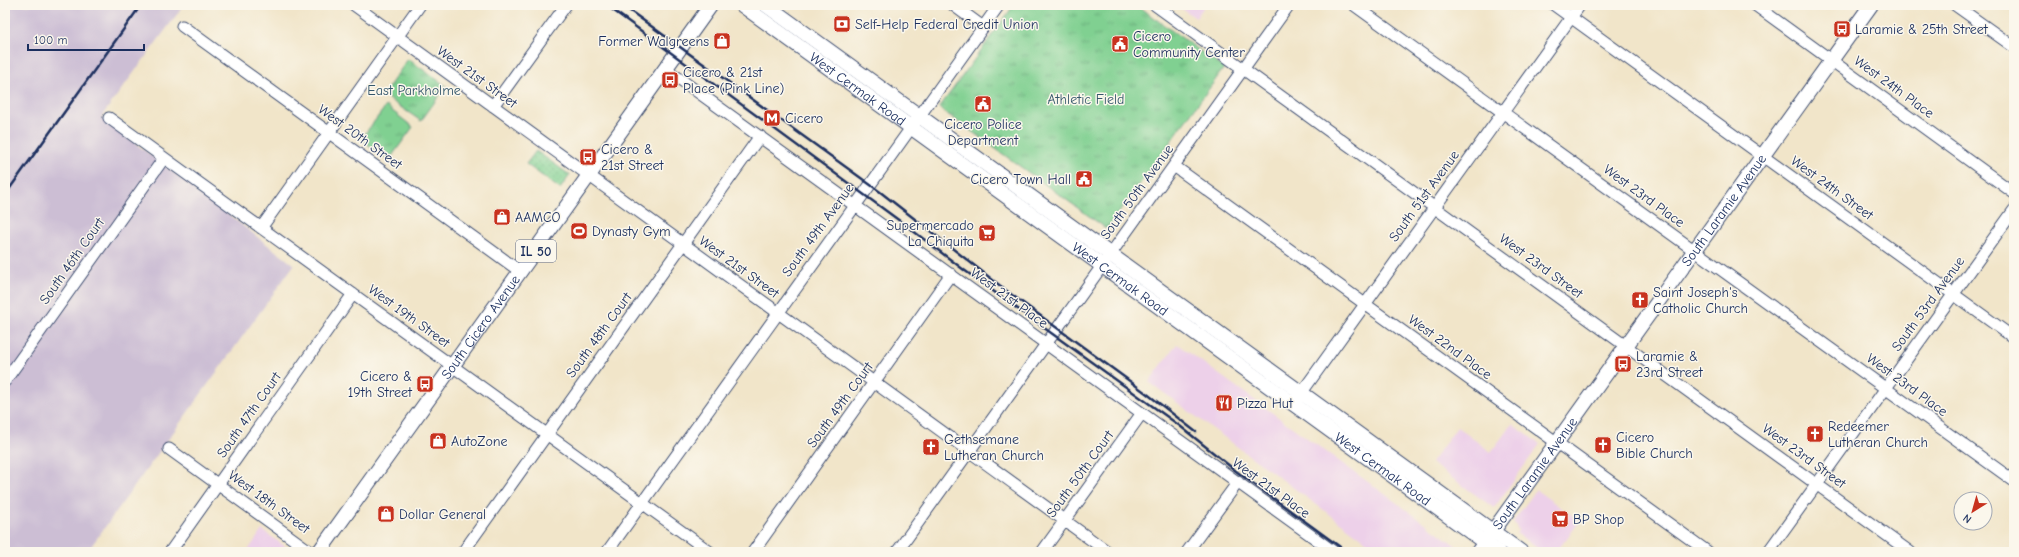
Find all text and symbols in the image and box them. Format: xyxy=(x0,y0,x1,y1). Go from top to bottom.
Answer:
bank icon: Self-Help Federal Credit Union xyxy=(832,14,852,34)
place label: Self-Help Federal Credit Union xyxy=(855,16,1039,33)
bus stop icon: Laramie & 25th Street xyxy=(1832,19,1852,39)
place label: Laramie & 25th Street xyxy=(1855,21,1989,38)
scale bar xyxy=(28,26,144,52)
place label: Cicero Community Center xyxy=(1133,28,1245,61)
shop icon: Former Walgreens xyxy=(712,31,732,51)
text: 100 m xyxy=(34,33,67,47)
place label: Former Walgreens xyxy=(598,33,709,50)
public building icon: Cicero Community Center xyxy=(1110,34,1130,54)
street label: West 21st Street xyxy=(434,42,521,112)
street label: West Cermak Road xyxy=(807,48,909,129)
street label: West 24th Place xyxy=(1851,52,1937,122)
place label: Cicero & 21st Place (Pink Line) xyxy=(683,64,784,97)
bus stop icon: Cicero & 21st Place (Pink Line) xyxy=(660,70,680,90)
park label: East Parkholme xyxy=(367,82,461,99)
park label: Athletic Field xyxy=(1047,91,1125,108)
public building icon: Cicero Police Department xyxy=(973,94,993,114)
street label: West 20th Street xyxy=(315,101,406,174)
metro station icon: Cicero xyxy=(762,108,782,128)
place label: Cicero xyxy=(785,110,823,127)
place label: Cicero Police Department xyxy=(944,116,1022,149)
place label: Cicero & 21st Street xyxy=(601,141,664,174)
street label: South 50th Avenue xyxy=(1097,141,1177,243)
bus stop icon: Cicero & 21st Street xyxy=(578,147,598,167)
street label: South 51st Avenue xyxy=(1385,147,1463,245)
street label: South Laramie Avenue xyxy=(1678,151,1770,270)
street label: West 24th Street xyxy=(1787,152,1877,224)
street label: West 23rd Place xyxy=(1600,161,1688,231)
public building icon: Cicero Town Hall xyxy=(1074,169,1094,189)
place label: Cicero Town Hall xyxy=(970,171,1071,188)
street label: South 49th Avenue xyxy=(778,180,858,280)
shop icon: AAMCO xyxy=(492,207,512,227)
place label: AAMCO xyxy=(515,209,561,226)
street label: South 46th Court xyxy=(36,214,109,308)
place label: Supermercado La Chiquita xyxy=(887,217,974,250)
sports icon: Dynasty Gym xyxy=(569,221,589,241)
place label: Dynasty Gym xyxy=(592,223,671,240)
supermarket icon: Supermercado La Chiquita xyxy=(977,223,997,243)
street label: West 23rd Street xyxy=(1496,230,1587,303)
street label: West 21st Street xyxy=(696,232,783,302)
street label: West Cermak Road xyxy=(1069,238,1172,319)
road number: IL 50 xyxy=(516,240,556,262)
street label: South 53rd Avenue xyxy=(1888,253,1968,355)
street label: West 21st Place xyxy=(967,264,1051,332)
street label: South Cicero Avenue xyxy=(437,271,523,382)
street label: West 19th Street xyxy=(365,281,454,352)
place label: Saint Joseph's Catholic Church xyxy=(1653,284,1748,317)
street label: South 48th Court xyxy=(562,288,636,381)
church icon: Saint Joseph's Catholic Church xyxy=(1630,290,1650,310)
street label: West 22nd Place xyxy=(1405,311,1495,383)
place label: Laramie & 23rd Street xyxy=(1636,348,1704,381)
street label: West 23rd Place xyxy=(1863,350,1951,420)
bus stop icon: Laramie & 23rd Street xyxy=(1613,354,1633,374)
street label: South 49th Court xyxy=(803,358,877,451)
street label: South 47th Court xyxy=(213,368,285,461)
place label: Cicero & 19th Street xyxy=(348,368,413,401)
bus stop icon: Cicero & 19th Street xyxy=(415,374,435,394)
restaurant icon: Pizza Hut xyxy=(1214,393,1234,413)
place label: Pizza Hut xyxy=(1237,395,1294,412)
street label: South Laramie Avenue xyxy=(1489,414,1581,533)
place label: Redeemer Lutheran Church xyxy=(1828,418,1928,451)
street label: West 23rd Street xyxy=(1759,420,1850,493)
church icon: Redeemer Lutheran Church xyxy=(1805,424,1825,444)
street label: South 50th Court xyxy=(1043,426,1118,521)
street label: West Cermak Road xyxy=(1331,428,1434,509)
place label: Cicero Bible Church xyxy=(1616,429,1693,462)
shop icon: AutoZone xyxy=(428,431,448,451)
place label: Gethsemane Lutheran Church xyxy=(944,431,1044,464)
place label: AutoZone xyxy=(451,433,508,450)
church icon: Cicero Bible Church xyxy=(1593,435,1613,455)
church icon: Gethsemane Lutheran Church xyxy=(921,437,941,457)
street label: West 21st Place xyxy=(1229,454,1313,522)
street label: West 18th Street xyxy=(225,467,314,538)
north arrow xyxy=(1953,491,1993,531)
shop icon: Dollar General xyxy=(376,504,396,524)
place label: Dollar General xyxy=(399,506,486,523)
supermarket icon: BP Shop xyxy=(1550,509,1570,529)
place label: BP Shop xyxy=(1573,511,1624,528)
text: N xyxy=(1961,511,1974,526)

